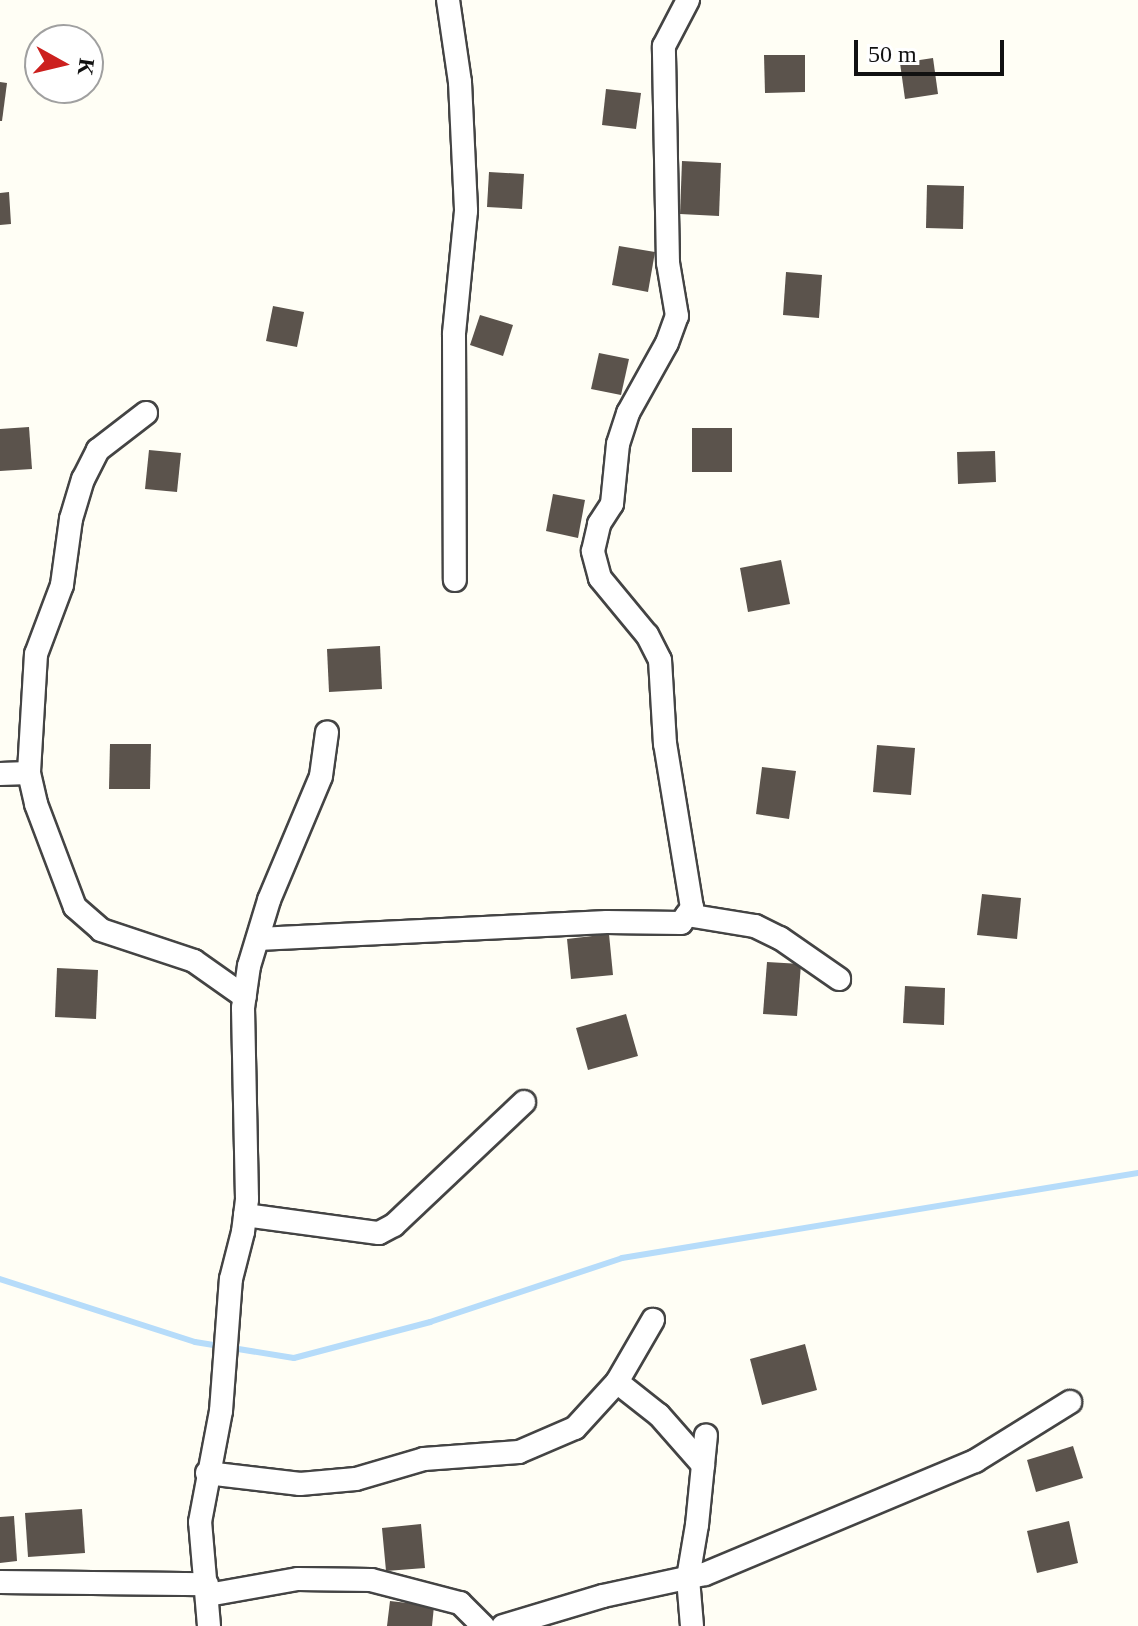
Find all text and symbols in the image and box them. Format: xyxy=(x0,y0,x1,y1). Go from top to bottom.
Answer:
north arrow xyxy=(24,24,104,104)
scale bar xyxy=(858,24,1008,74)
text: 50 m xyxy=(868,41,917,67)
text: K xyxy=(73,57,100,77)

